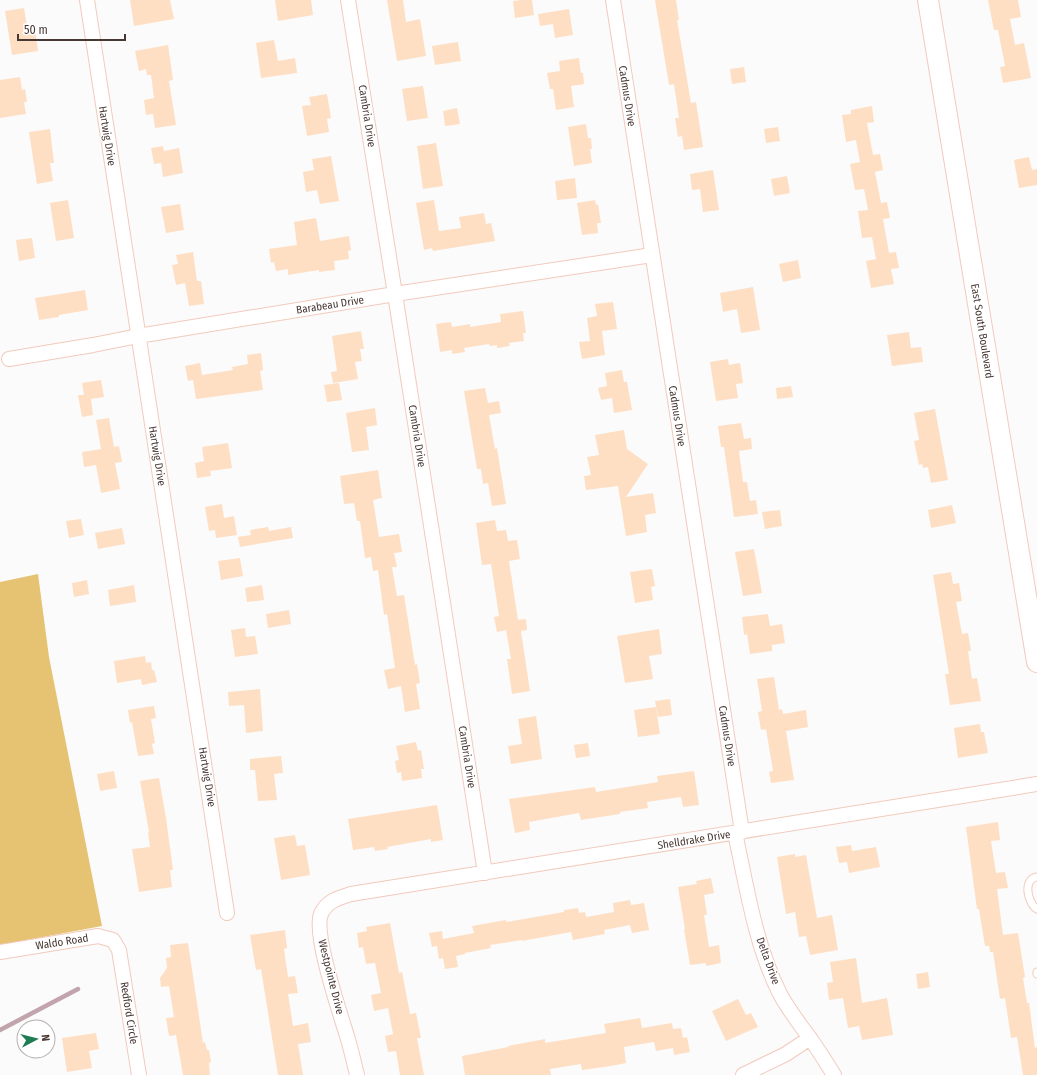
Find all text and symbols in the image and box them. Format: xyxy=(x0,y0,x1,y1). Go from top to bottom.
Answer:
scale bar xyxy=(18,16,125,42)
text: 50 m xyxy=(24,23,48,37)
street label: Cadmus Drive xyxy=(616,65,638,127)
street label: Cambria Drive xyxy=(356,84,378,148)
street label: Hartwig Drive xyxy=(96,105,118,167)
street label: East South Boulevard xyxy=(968,283,996,379)
street label: Barabeau Drive xyxy=(295,293,365,317)
street label: Cadmus Drive xyxy=(666,385,688,447)
street label: Cambria Drive xyxy=(406,404,428,468)
street label: Hartwig Drive xyxy=(146,425,168,487)
street label: Cadmus Drive xyxy=(716,705,738,767)
street label: Cambria Drive xyxy=(456,725,478,789)
street label: Hartwig Drive xyxy=(196,746,218,808)
street label: Shelldrake Drive xyxy=(657,828,731,852)
street label: Waldo Road xyxy=(35,931,89,953)
street label: Delta Drive xyxy=(753,936,783,986)
street label: Westpointe Drive xyxy=(315,938,347,1016)
street label: Redford Circle xyxy=(118,981,140,1045)
north arrow xyxy=(16,1019,56,1059)
text: N xyxy=(39,1034,52,1042)

